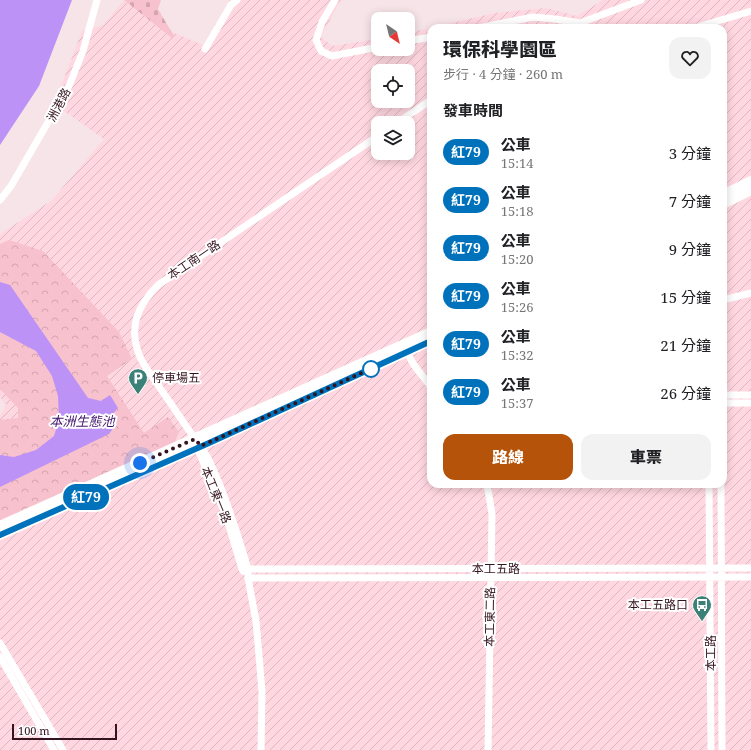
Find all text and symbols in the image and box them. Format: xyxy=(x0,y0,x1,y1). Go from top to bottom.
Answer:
north arrow xyxy=(371,12,415,56)
map controls xyxy=(371,12,415,160)
text: 環保科學園區 xyxy=(443,36,557,62)
button: heart xyxy=(669,37,711,79)
button: locate xyxy=(371,64,415,108)
text: 步行 · 4 分鐘 · 260 m xyxy=(443,65,563,83)
street label: 洲港路 xyxy=(43,85,75,125)
text: 發車時間 xyxy=(443,100,503,120)
button: layers xyxy=(371,116,415,160)
text: 公車 xyxy=(501,134,531,154)
text: 紅79 xyxy=(451,142,481,161)
text: 3 分鐘 xyxy=(669,143,711,163)
text: 15:14 xyxy=(501,154,534,172)
text: 公車 xyxy=(501,182,531,202)
text: 紅79 xyxy=(451,190,481,209)
text: 7 分鐘 xyxy=(669,191,711,211)
text: 15:18 xyxy=(501,202,534,220)
text: 公車 xyxy=(501,230,531,250)
street label: 本工南一路 xyxy=(164,236,223,283)
text: 紅79 xyxy=(451,238,481,257)
text: 9 分鐘 xyxy=(669,239,711,259)
text: 15:20 xyxy=(501,250,534,268)
text: 公車 xyxy=(501,278,531,298)
text: 紅79 xyxy=(451,286,481,305)
text: 15 分鐘 xyxy=(660,287,711,307)
text: 15:26 xyxy=(501,298,534,316)
text: 公車 xyxy=(501,326,531,346)
text: 紅79 xyxy=(451,334,481,353)
text: 21 分鐘 xyxy=(660,335,711,355)
text: 15:32 xyxy=(501,346,534,364)
unlabelled marker xyxy=(362,360,380,378)
parking icon: 停車場五 xyxy=(127,367,149,395)
place label: 停車場五 xyxy=(152,369,200,386)
text: 公車 xyxy=(501,374,531,394)
text: 紅79 xyxy=(451,382,481,401)
text: 26 分鐘 xyxy=(660,383,711,403)
text: 15:37 xyxy=(501,394,534,412)
water label: 本洲生態池 xyxy=(49,412,116,430)
button: 路線 xyxy=(443,434,573,480)
button: 車票 xyxy=(581,434,711,480)
your location xyxy=(130,453,150,473)
street label: 本工東一路 xyxy=(197,464,236,526)
line badge: 紅79 xyxy=(63,484,109,510)
text: 紅79 xyxy=(71,487,101,506)
street label: 本工五路 xyxy=(472,560,520,577)
street label: 本工東二路 xyxy=(480,587,499,647)
bus stop icon: 本工五路口 xyxy=(691,594,713,622)
place label: 本工五路口 xyxy=(628,596,688,613)
street label: 本工路 xyxy=(702,635,719,671)
scale bar xyxy=(12,722,117,741)
text: 100 m xyxy=(18,723,50,738)

